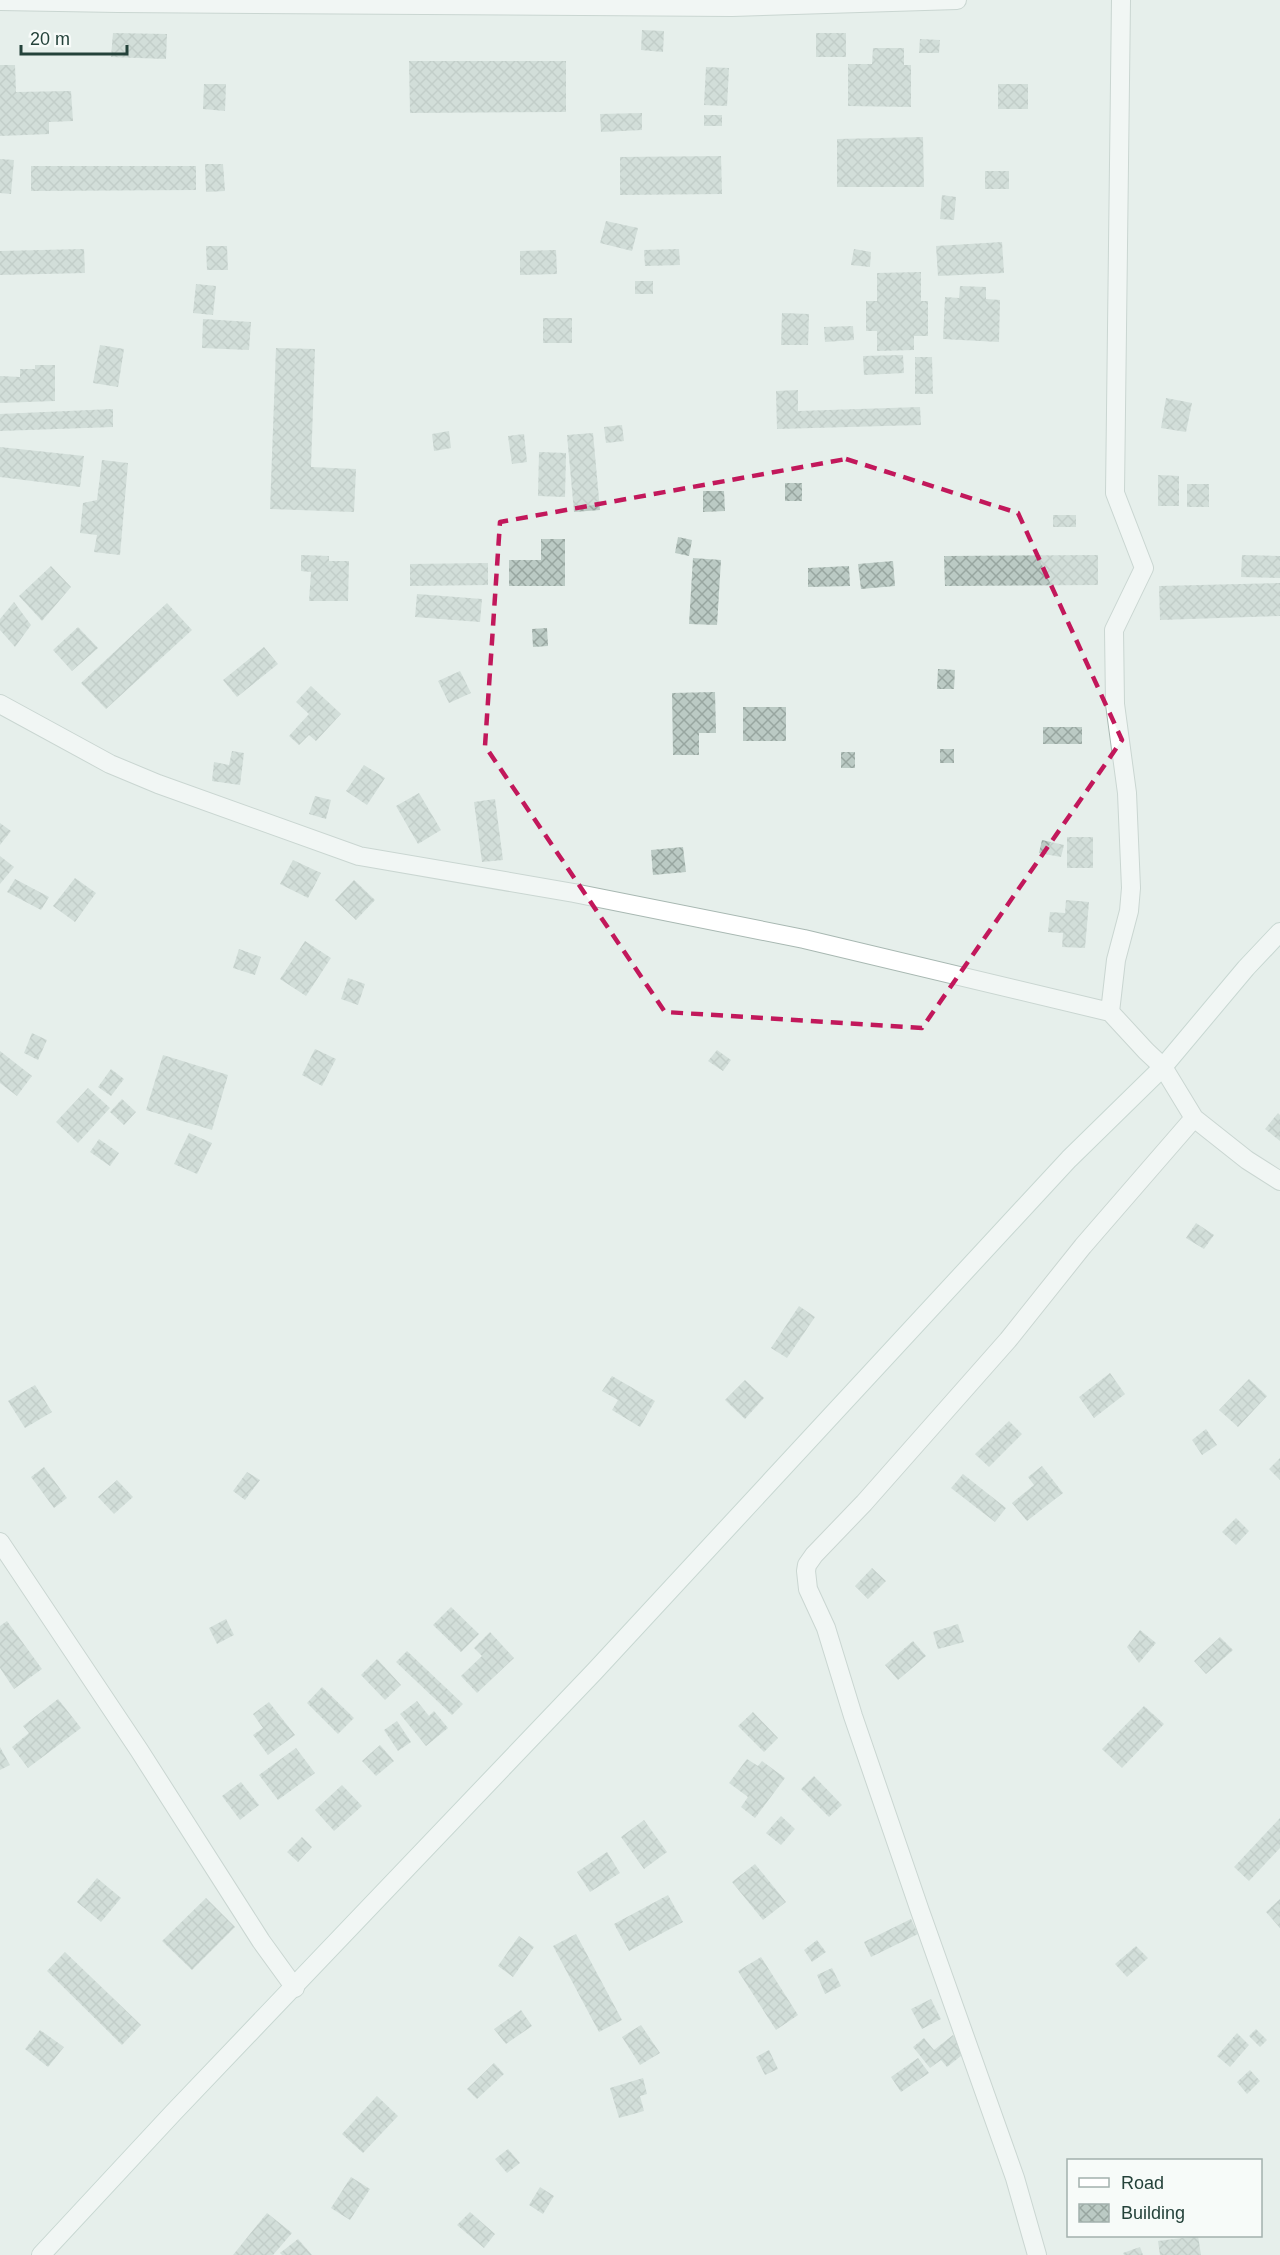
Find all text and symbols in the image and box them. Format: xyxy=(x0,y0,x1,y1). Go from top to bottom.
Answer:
scale bar xyxy=(21,18,128,56)
text: 20 m xyxy=(30,29,70,49)
legend xyxy=(1067,2159,1262,2237)
text: Road xyxy=(1121,2173,1164,2193)
text: Building xyxy=(1121,2203,1185,2223)

